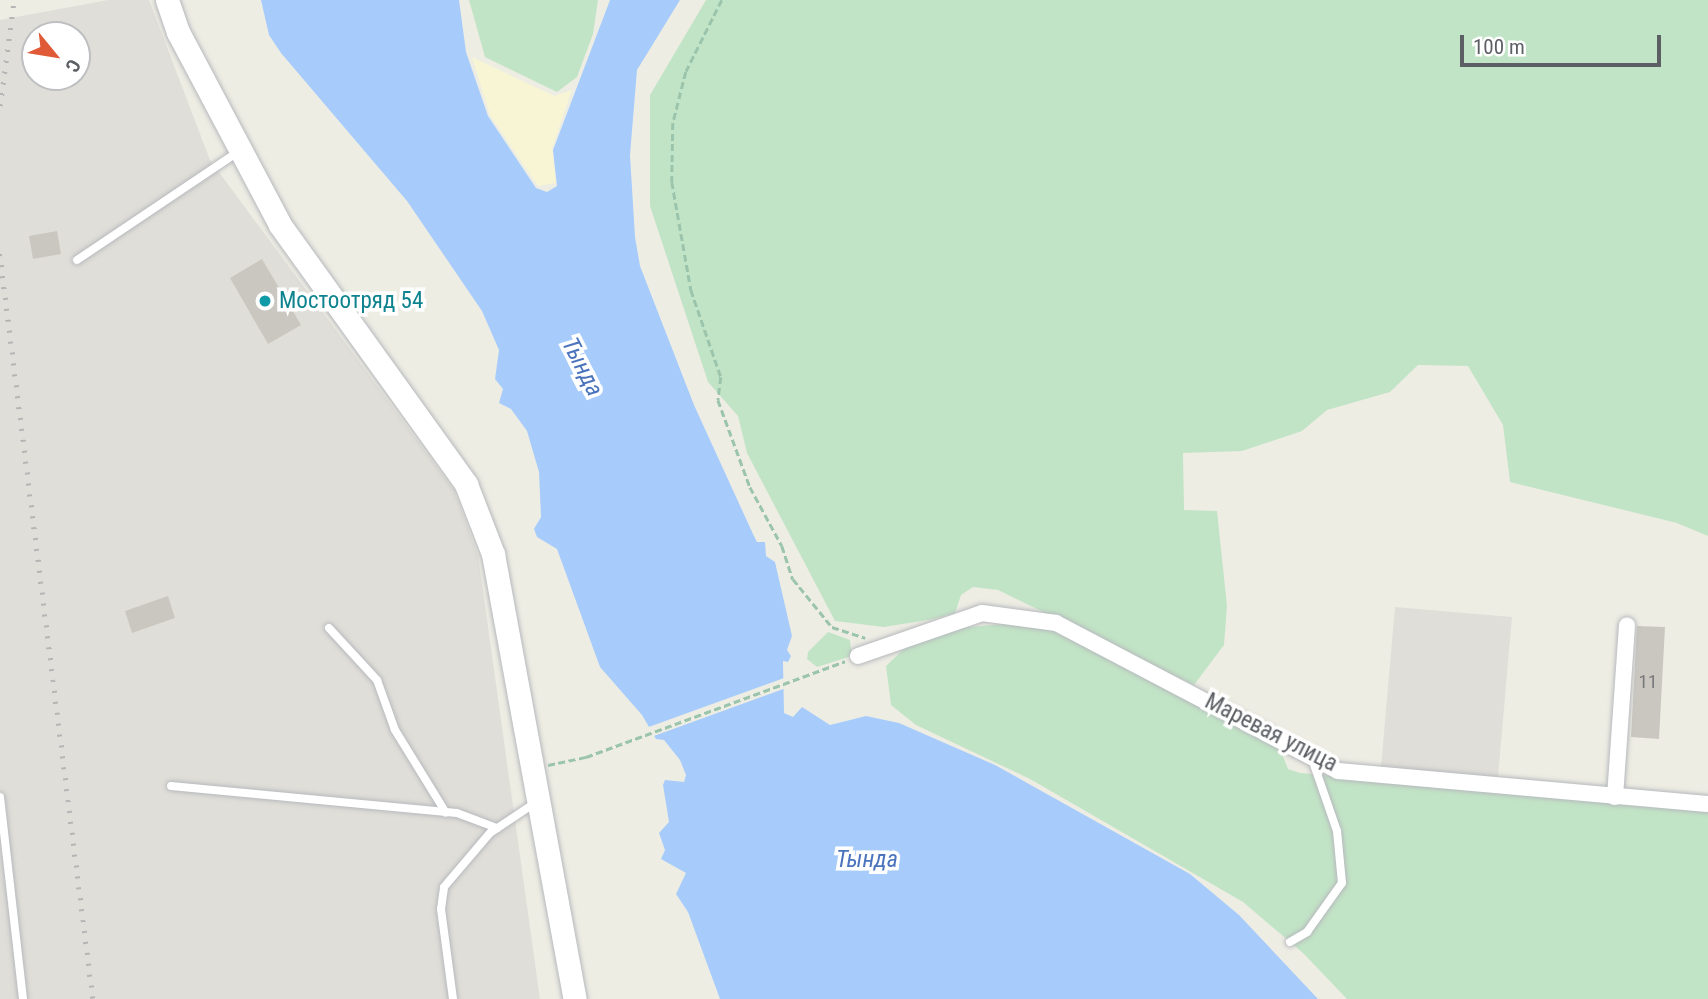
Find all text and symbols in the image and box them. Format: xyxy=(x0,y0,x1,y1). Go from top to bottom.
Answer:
north arrow xyxy=(21,21,91,91)
scale bar xyxy=(1463,21,1664,65)
text: 100 m xyxy=(1473,35,1525,59)
text: С xyxy=(60,55,86,76)
place label: Мостоотряд 54 xyxy=(279,287,423,315)
marker: Мостоотряд 54 xyxy=(257,293,273,309)
water label: Тында xyxy=(555,333,609,401)
house number: 11 xyxy=(1639,671,1657,693)
street label: Маревая улица xyxy=(1200,688,1342,778)
water label: Тында xyxy=(836,846,898,874)

